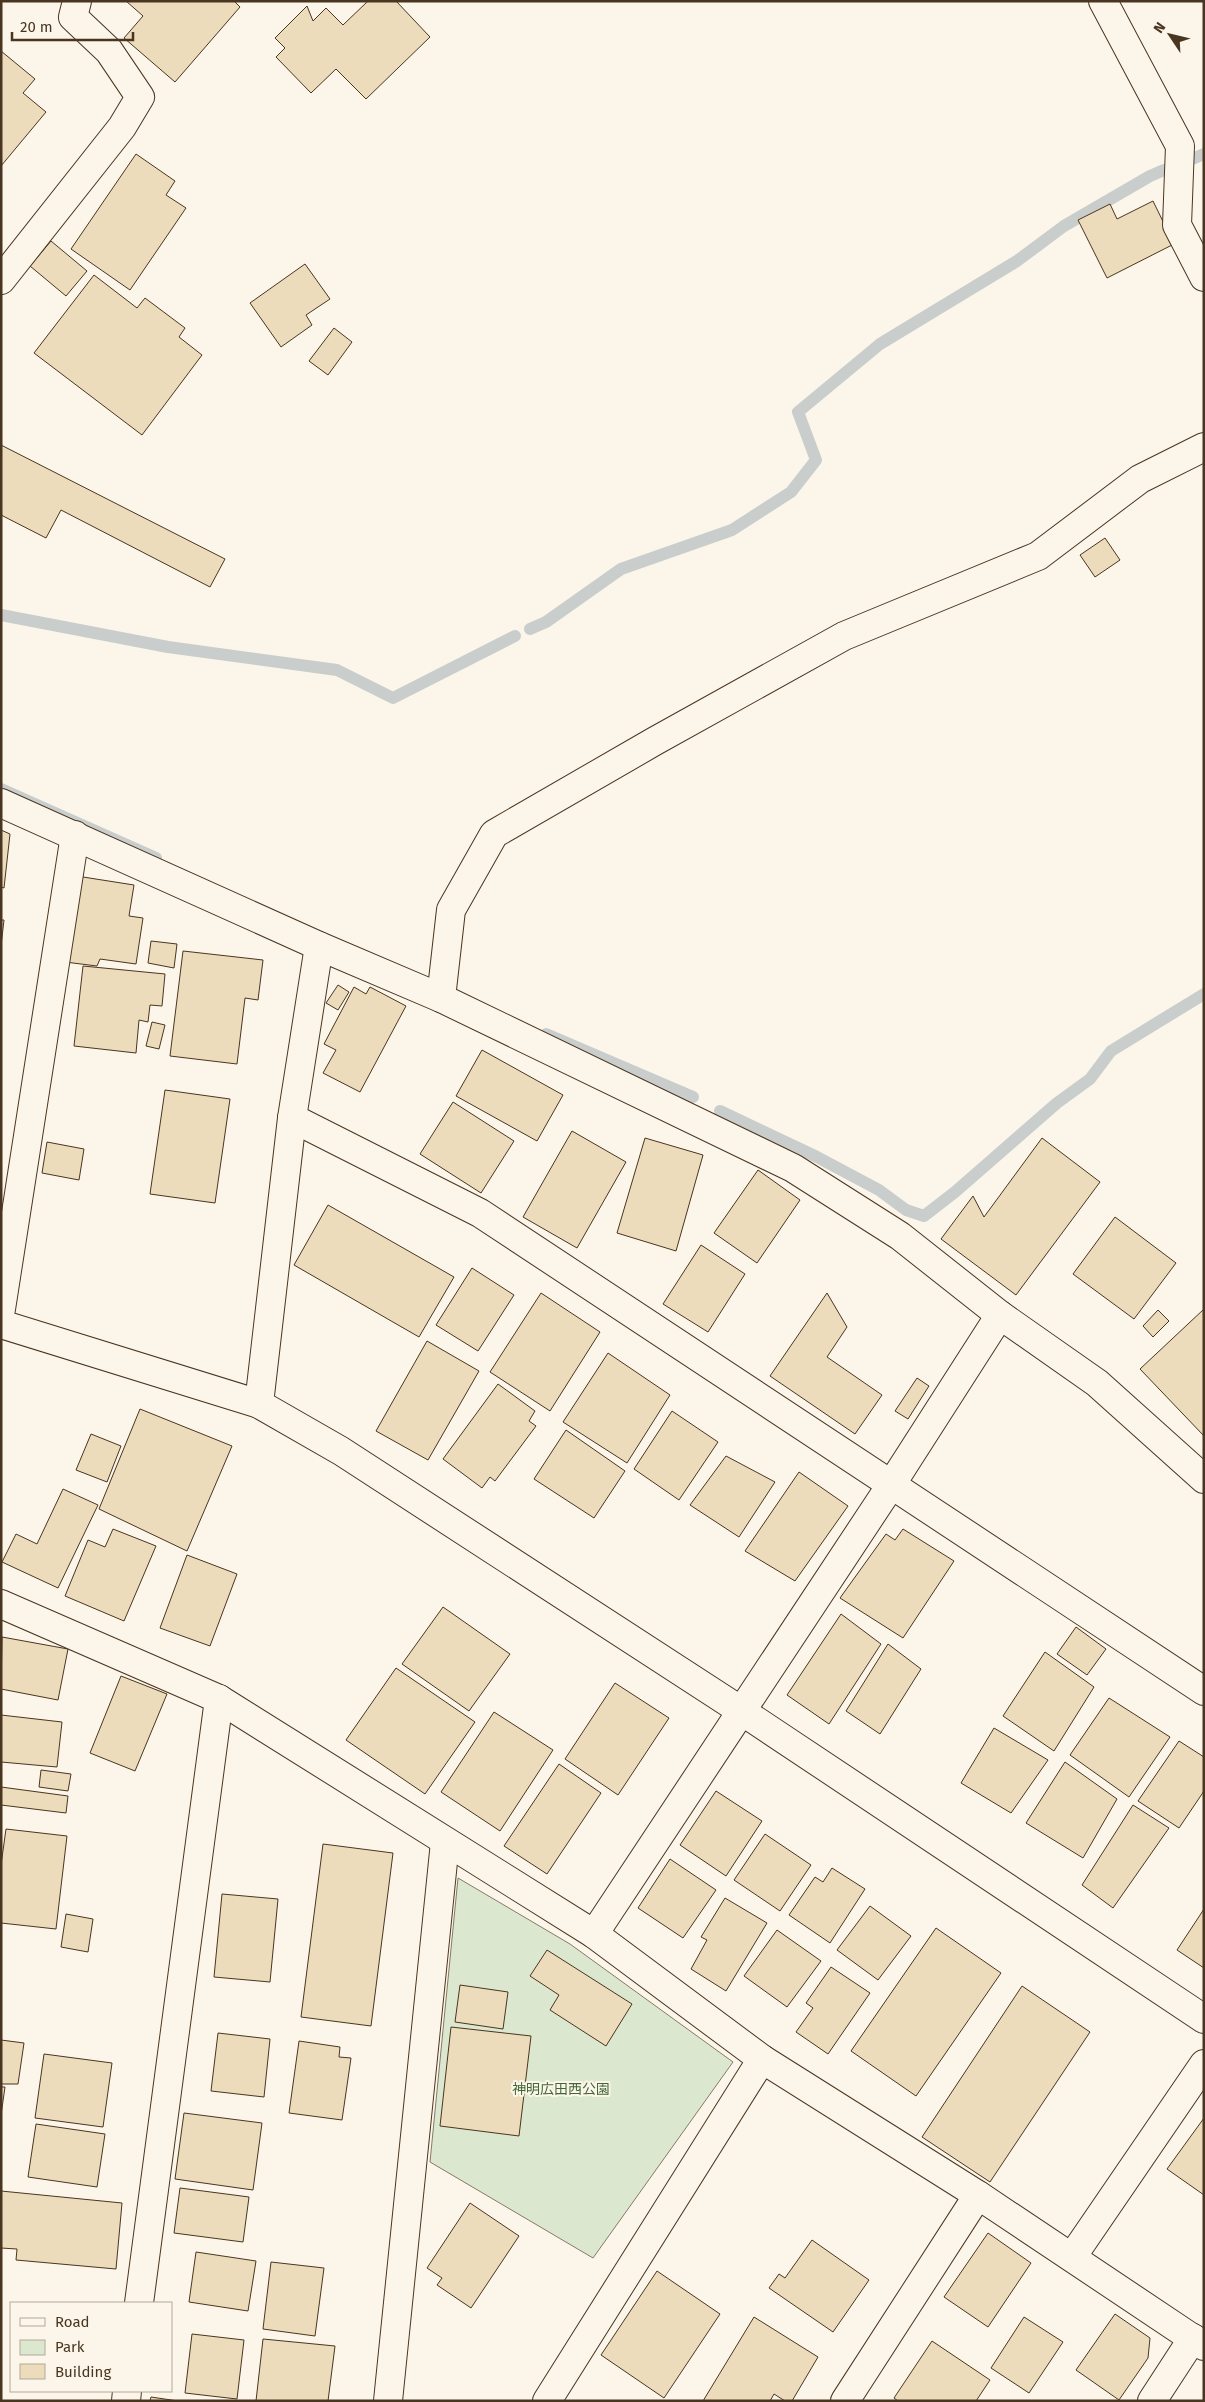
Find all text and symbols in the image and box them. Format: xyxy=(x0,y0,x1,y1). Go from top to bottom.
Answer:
scale bar xyxy=(12,10,134,42)
north arrow xyxy=(1145,10,1195,60)
text: 20 m xyxy=(20,18,53,36)
text: N xyxy=(1150,19,1169,37)
park label: 神明広田西公園 xyxy=(512,2081,610,2098)
legend xyxy=(10,2302,172,2392)
text: Road xyxy=(55,2313,90,2331)
text: Park xyxy=(55,2338,85,2356)
text: Building xyxy=(55,2363,111,2381)

